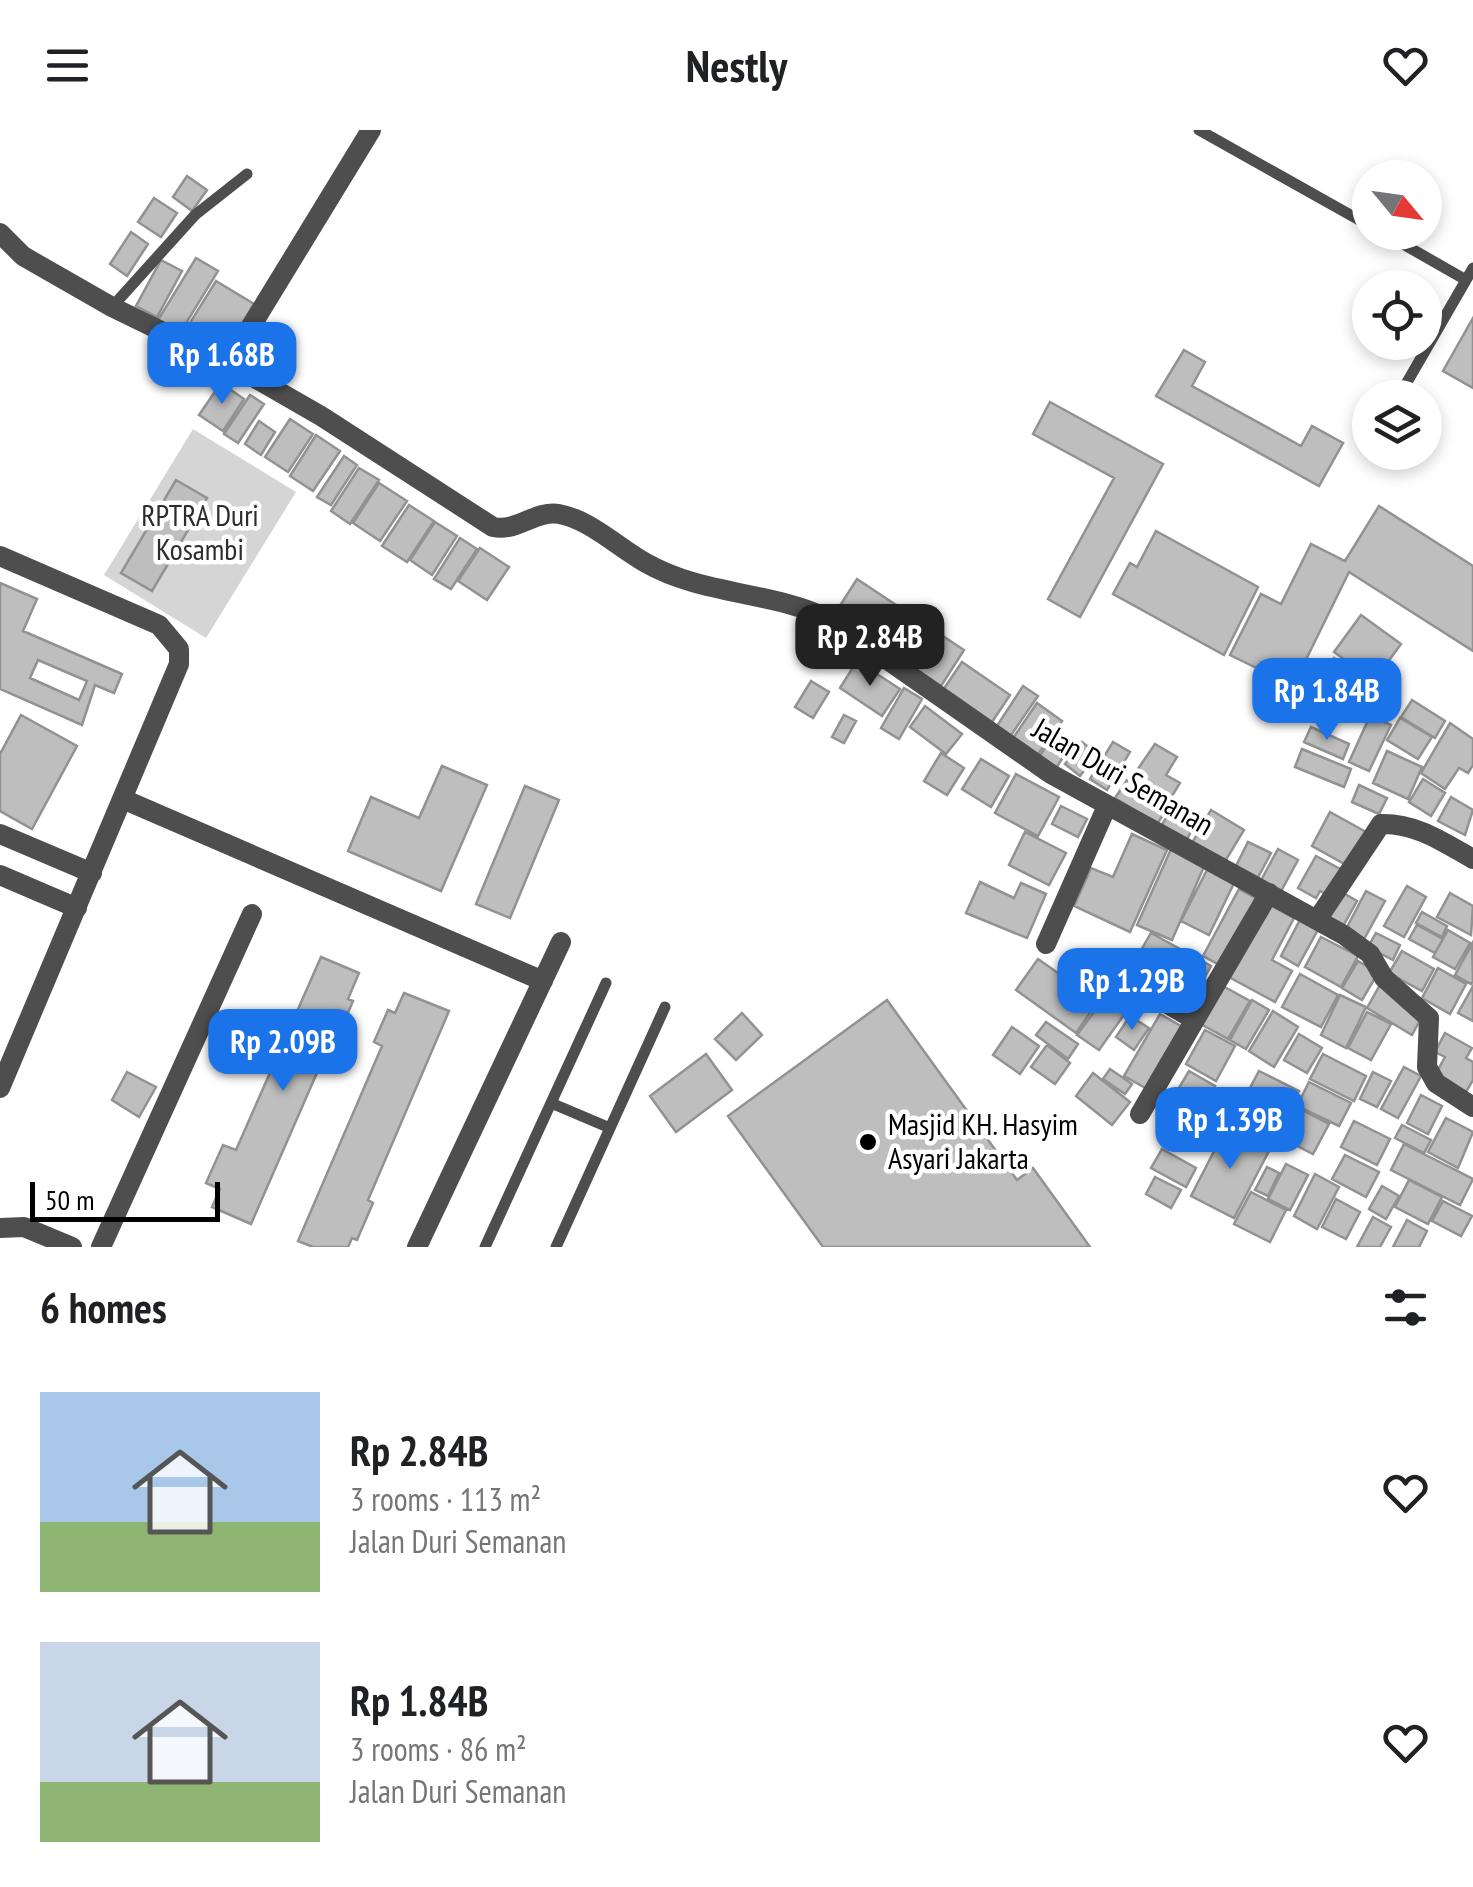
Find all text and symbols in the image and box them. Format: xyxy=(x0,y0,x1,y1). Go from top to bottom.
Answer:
text: Nestly xyxy=(686,36,787,94)
icon: menu xyxy=(40,38,95,93)
icon: heart xyxy=(1378,38,1433,93)
north arrow xyxy=(1352,160,1442,250)
map controls xyxy=(1352,160,1442,470)
button: locate xyxy=(1352,270,1442,360)
pin: Rp 1.68B xyxy=(119,322,325,407)
text: Rp 1.68B xyxy=(169,333,275,375)
button: layers xyxy=(1352,380,1442,470)
park label: RPTRA Duri Kosambi xyxy=(141,495,259,568)
pin: Rp 2.84B xyxy=(767,604,973,689)
text: Rp 2.84B xyxy=(817,615,923,657)
pin: Rp 1.84B xyxy=(1224,658,1430,743)
text: Rp 1.84B xyxy=(1274,669,1380,711)
street label: Jalan Duri Semanan xyxy=(1025,708,1221,843)
pin: Rp 1.29B xyxy=(1029,948,1235,1033)
text: Rp 1.29B xyxy=(1079,959,1185,1001)
pin: Rp 2.09B xyxy=(180,1009,386,1094)
text: Rp 2.09B xyxy=(230,1020,336,1062)
pin: Rp 1.39B xyxy=(1127,1087,1333,1172)
text: Rp 1.39B xyxy=(1177,1098,1283,1140)
place label: Masjid KH. Hasyim Asyari Jakarta xyxy=(888,1104,1078,1177)
marker: Masjid KH. Hasyim Asyari Jakarta xyxy=(857,1131,879,1153)
scale bar xyxy=(30,1177,220,1222)
text: 50 m xyxy=(45,1181,94,1218)
text: 6 homes xyxy=(40,1280,167,1335)
icon: filters xyxy=(1378,1280,1433,1335)
text: Rp 2.84B xyxy=(350,1423,488,1478)
icon: home xyxy=(120,1432,240,1552)
icon: heart xyxy=(1378,1465,1433,1520)
text: 3 rooms · 113 m² xyxy=(350,1478,541,1520)
text: Jalan Duri Semanan xyxy=(350,1520,566,1562)
text: Rp 1.84B xyxy=(350,1673,488,1728)
icon: home xyxy=(120,1682,240,1802)
icon: heart xyxy=(1378,1715,1433,1770)
text: 3 rooms · 86 m² xyxy=(350,1728,527,1770)
text: Jalan Duri Semanan xyxy=(350,1770,566,1812)

